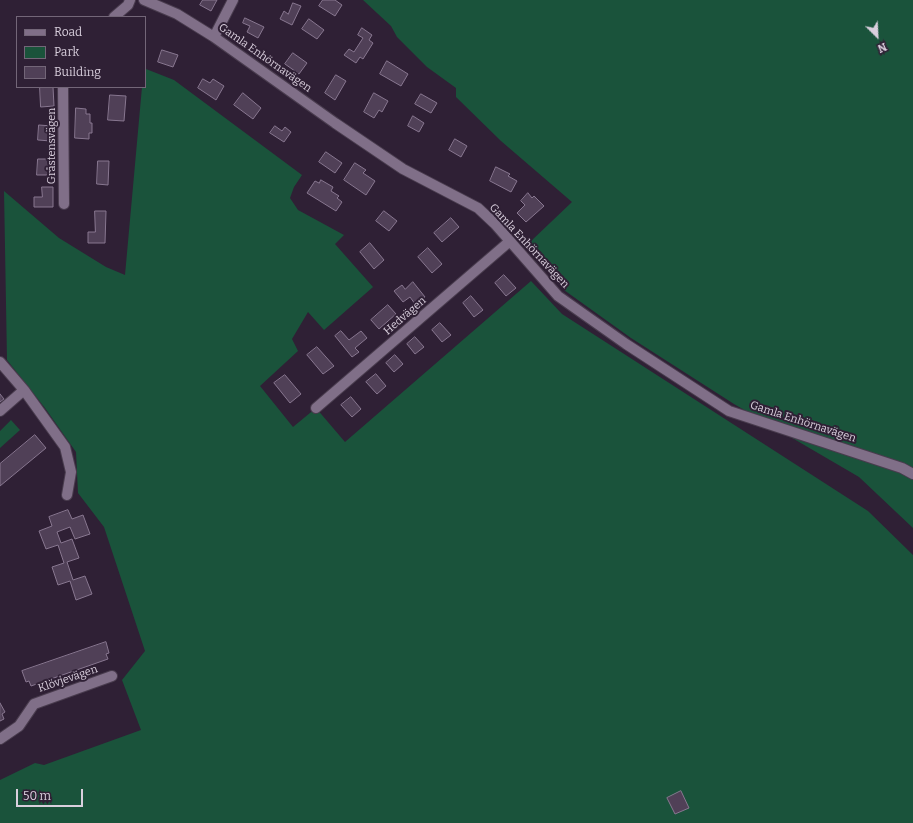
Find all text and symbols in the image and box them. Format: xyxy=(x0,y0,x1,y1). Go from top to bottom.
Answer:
legend xyxy=(16,16,146,88)
north arrow xyxy=(857,16,897,56)
street label: Gamla Enhörnavägen xyxy=(216,21,314,95)
text: Road xyxy=(54,25,82,39)
text: N xyxy=(876,40,889,55)
text: Park xyxy=(54,45,79,59)
text: Building xyxy=(54,65,101,79)
street label: Gråstensvägen xyxy=(45,108,59,184)
street label: Gamla Enhörnavägen xyxy=(486,201,572,291)
street label: Hedvägen xyxy=(381,294,429,338)
street label: Gamla Enhörnavägen xyxy=(748,399,858,445)
street label: Klövjevägen xyxy=(36,663,100,695)
scale bar xyxy=(18,781,85,807)
text: 50 m xyxy=(23,789,51,803)

